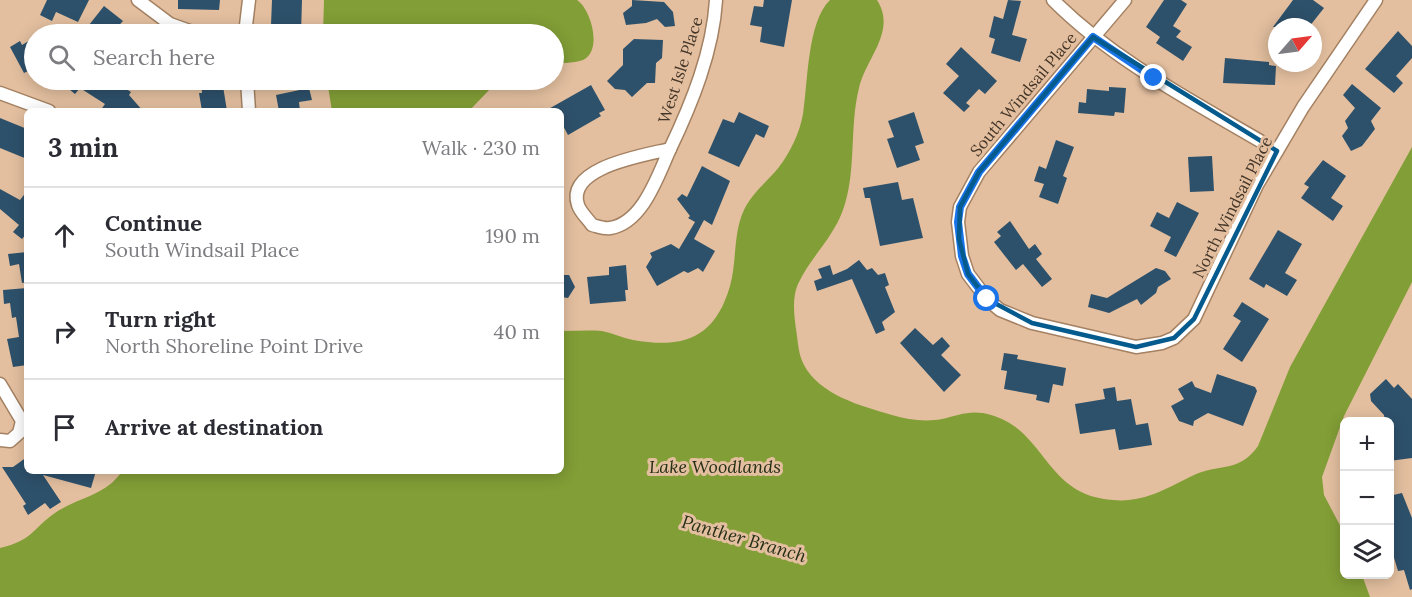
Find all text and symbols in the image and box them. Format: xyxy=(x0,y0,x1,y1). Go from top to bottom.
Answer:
street label: West Isle Place xyxy=(653,14,707,126)
north arrow xyxy=(1268,18,1322,72)
search box xyxy=(24,24,564,90)
street label: South Windsail Place xyxy=(965,28,1081,160)
icon: search xyxy=(45,41,78,74)
text: Search here xyxy=(93,43,215,71)
route end xyxy=(1140,64,1166,90)
text: 3 min xyxy=(48,131,118,164)
street label: North Windsail Place xyxy=(1188,133,1276,281)
text: Walk · 230 m xyxy=(422,135,540,160)
text: Continue xyxy=(105,209,202,237)
icon: ahead xyxy=(48,219,81,252)
text: 190 m xyxy=(486,223,540,248)
text: South Windsail Place xyxy=(105,237,299,262)
route start xyxy=(973,285,999,311)
text: Turn right xyxy=(105,305,216,333)
icon: right xyxy=(48,315,81,348)
text: 40 m xyxy=(494,319,540,344)
text: North Shoreline Point Drive xyxy=(105,333,363,358)
icon: arrive xyxy=(48,411,81,444)
text: Arrive at destination xyxy=(105,413,323,441)
map controls xyxy=(1340,417,1394,579)
button: + xyxy=(1340,417,1394,471)
water label: Lake Woodlands xyxy=(649,455,781,478)
button: − xyxy=(1340,471,1394,525)
water label: Panther Branch xyxy=(679,510,810,567)
button: layers xyxy=(1340,525,1394,579)

